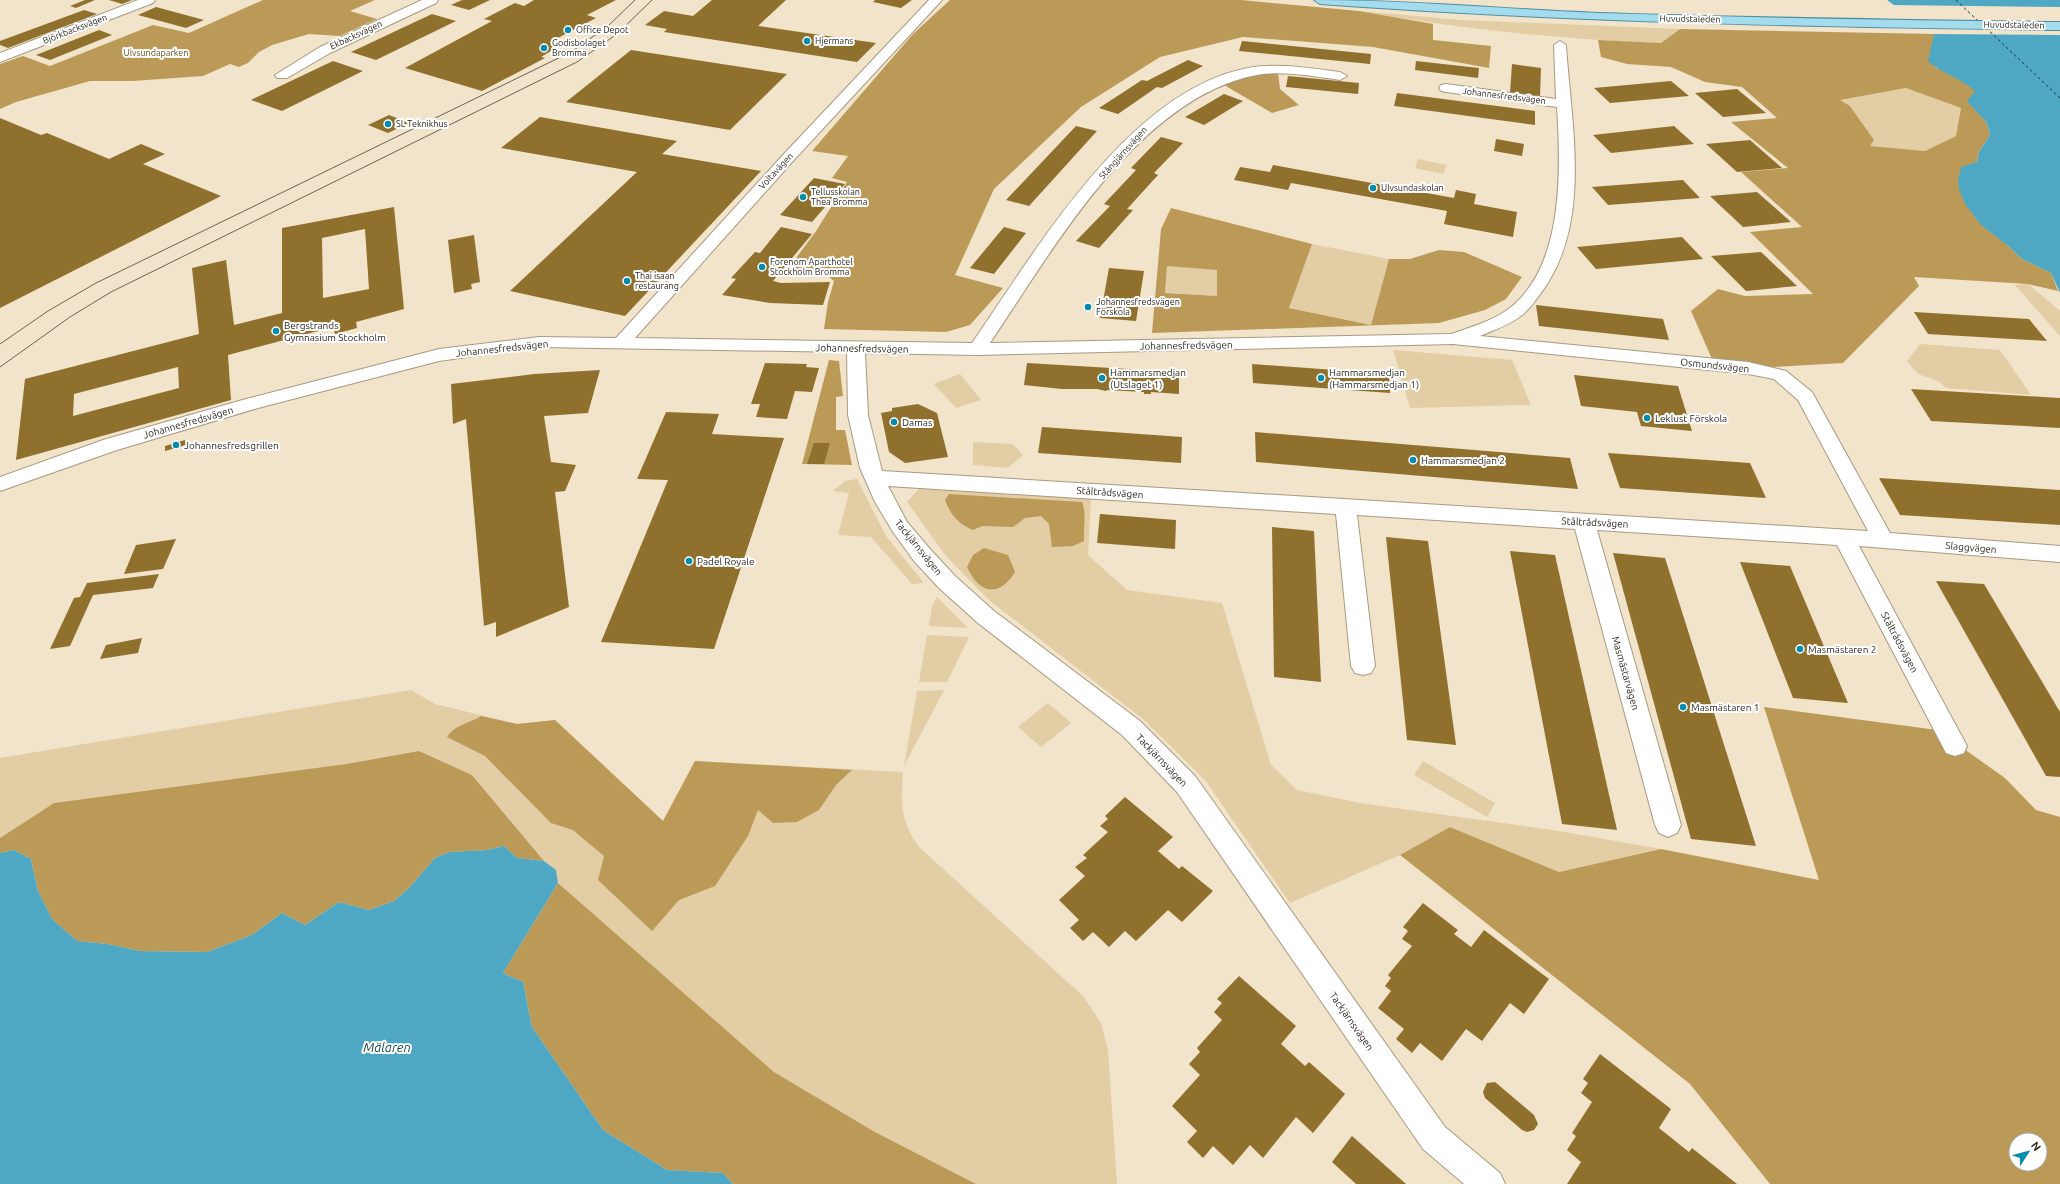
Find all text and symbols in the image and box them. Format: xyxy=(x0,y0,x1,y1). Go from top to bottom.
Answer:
street label: Björkbacksvägen xyxy=(41,12,109,46)
street label: Huvudstaleden xyxy=(1659,13,1721,25)
street label: Ekbacksvägen xyxy=(328,19,384,51)
street label: Huvudstaleden xyxy=(1983,19,2045,31)
marker: Office Depot xyxy=(563,25,573,35)
place label: Office Depot xyxy=(576,25,629,35)
marker: Hjermans xyxy=(802,36,812,46)
place label: Hjermans xyxy=(815,36,853,46)
place label: Godisbolaget Bromma xyxy=(552,38,606,58)
marker: Godisbolaget Bromma xyxy=(539,43,549,53)
park label: Ulvsundaparken xyxy=(124,48,188,58)
street label: Johannesfredsvägen xyxy=(1462,86,1546,106)
marker: SL Teknikhus xyxy=(383,119,393,129)
place label: SL Teknikhus xyxy=(396,119,448,129)
street label: Stångjärnsvägen xyxy=(1097,125,1149,181)
street label: Voltavägen xyxy=(757,151,795,191)
marker: Ulvsundaskolan xyxy=(1368,183,1378,193)
place label: Ulvsundaskolan xyxy=(1381,183,1444,193)
place label: Tellusskolan Thea Bromma xyxy=(811,187,867,207)
marker: Tellusskolan Thea Bromma xyxy=(798,192,808,202)
place label: Forenom Aparthotel Stockholm Bromma xyxy=(770,257,853,277)
marker: Forenom Aparthotel Stockholm Bromma xyxy=(757,262,767,272)
place label: Thai isaan restaurang xyxy=(635,271,679,291)
marker: Thai isaan restaurang xyxy=(622,276,632,286)
place label: Johannesfredsvägen Förskola xyxy=(1096,297,1180,317)
marker: Johannesfredsvägen Förskola xyxy=(1083,302,1093,312)
place label: Bergstrands Gymnasium Stockholm xyxy=(284,320,386,343)
marker: Bergstrands Gymnasium Stockholm xyxy=(271,326,281,336)
street label: Johannesfredsvägen xyxy=(455,338,549,359)
street label: Johannesfredsvägen xyxy=(1139,339,1233,352)
street label: Johannesfredsvägen xyxy=(815,342,909,355)
street label: Osmundsvägen xyxy=(1680,356,1750,375)
place label: Hammarsmedjan (Utslaget 1) xyxy=(1110,367,1186,390)
place label: Hammarsmedjan (Hammarsmedjan 1) xyxy=(1329,367,1419,390)
marker: Hammarsmedjan (Utslaget 1) xyxy=(1097,373,1107,383)
marker: Hammarsmedjan (Hammarsmedjan 1) xyxy=(1316,373,1326,383)
street label: Johannesfredsvägen xyxy=(142,404,234,441)
marker: Leklust Förskola xyxy=(1642,413,1652,423)
place label: Leklust Förskola xyxy=(1655,413,1727,424)
marker: Damas xyxy=(889,417,899,427)
place label: Damas xyxy=(902,417,932,428)
marker: Johannesfredsgrillen xyxy=(171,440,181,450)
place label: Johannesfredsgrillen xyxy=(184,440,279,451)
marker: Hammarsmedjan 2 xyxy=(1408,455,1418,465)
place label: Hammarsmedjan 2 xyxy=(1421,455,1505,466)
street label: Ståltrådsvägen xyxy=(1076,485,1144,500)
street label: Ståltrådsvägen xyxy=(1561,515,1629,530)
street label: Tackjärnsvägen xyxy=(893,517,944,577)
street label: Slaggvägen xyxy=(1945,540,1997,555)
marker: Padel Royale xyxy=(684,556,694,566)
place label: Padel Royale xyxy=(697,556,754,567)
street label: Ståltrådsvägen xyxy=(1879,610,1920,674)
street label: Masmästarvägen xyxy=(1610,635,1641,711)
marker: Masmästaren 2 xyxy=(1795,644,1805,654)
place label: Masmästaren 2 xyxy=(1808,644,1876,655)
marker: Masmästaren 1 xyxy=(1678,702,1688,712)
place label: Masmästaren 1 xyxy=(1691,702,1759,713)
street label: Tackjärnsvägen xyxy=(1134,732,1189,789)
street label: Tackjärnsvägen xyxy=(1327,990,1376,1052)
water label: Mälaren xyxy=(363,1040,411,1054)
north arrow xyxy=(2008,1132,2048,1172)
text: N xyxy=(2029,1139,2043,1153)

